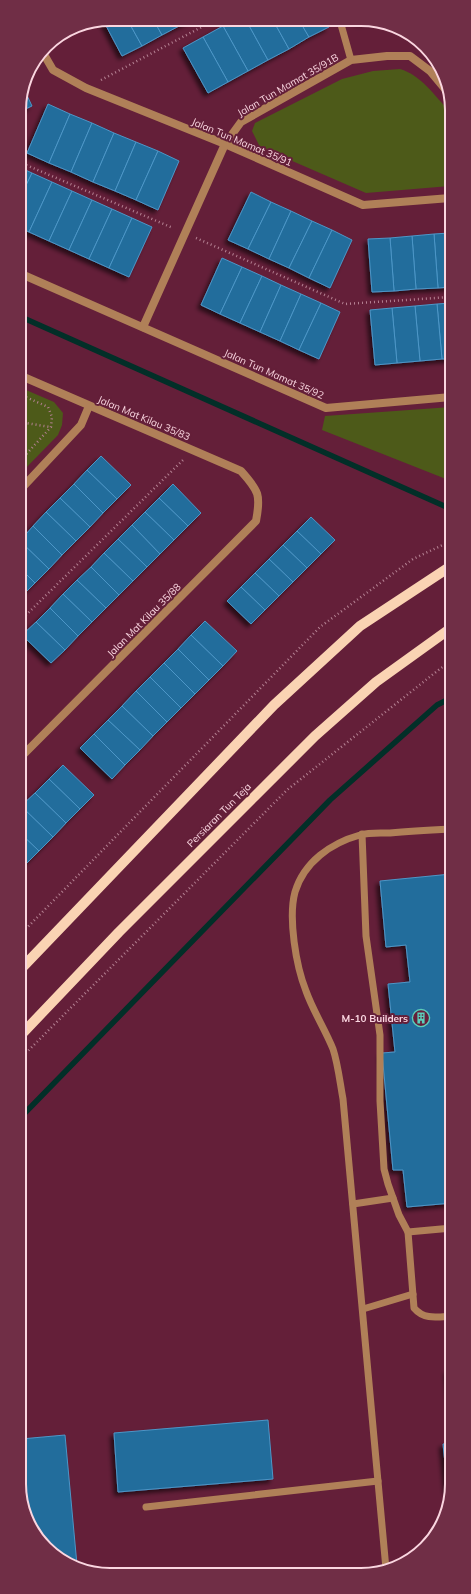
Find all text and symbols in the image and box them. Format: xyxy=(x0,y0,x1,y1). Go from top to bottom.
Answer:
street label: Jalan Tun Mamat 35/91B xyxy=(235,51,341,119)
street label: Jalan Tun Mamat 35/91 xyxy=(190,115,294,169)
street label: Jalan Tun Mamat 35/92 xyxy=(222,346,326,402)
street label: Jalan Mat Kilau 35/83 xyxy=(96,393,192,443)
street label: Jalan Mat Kilau 35/88 xyxy=(104,580,184,660)
street label: Persiaran Tun Teja xyxy=(184,780,254,850)
building icon: M-10 Builders xyxy=(411,1008,431,1028)
place label: M-10 Builders xyxy=(342,1012,408,1025)

